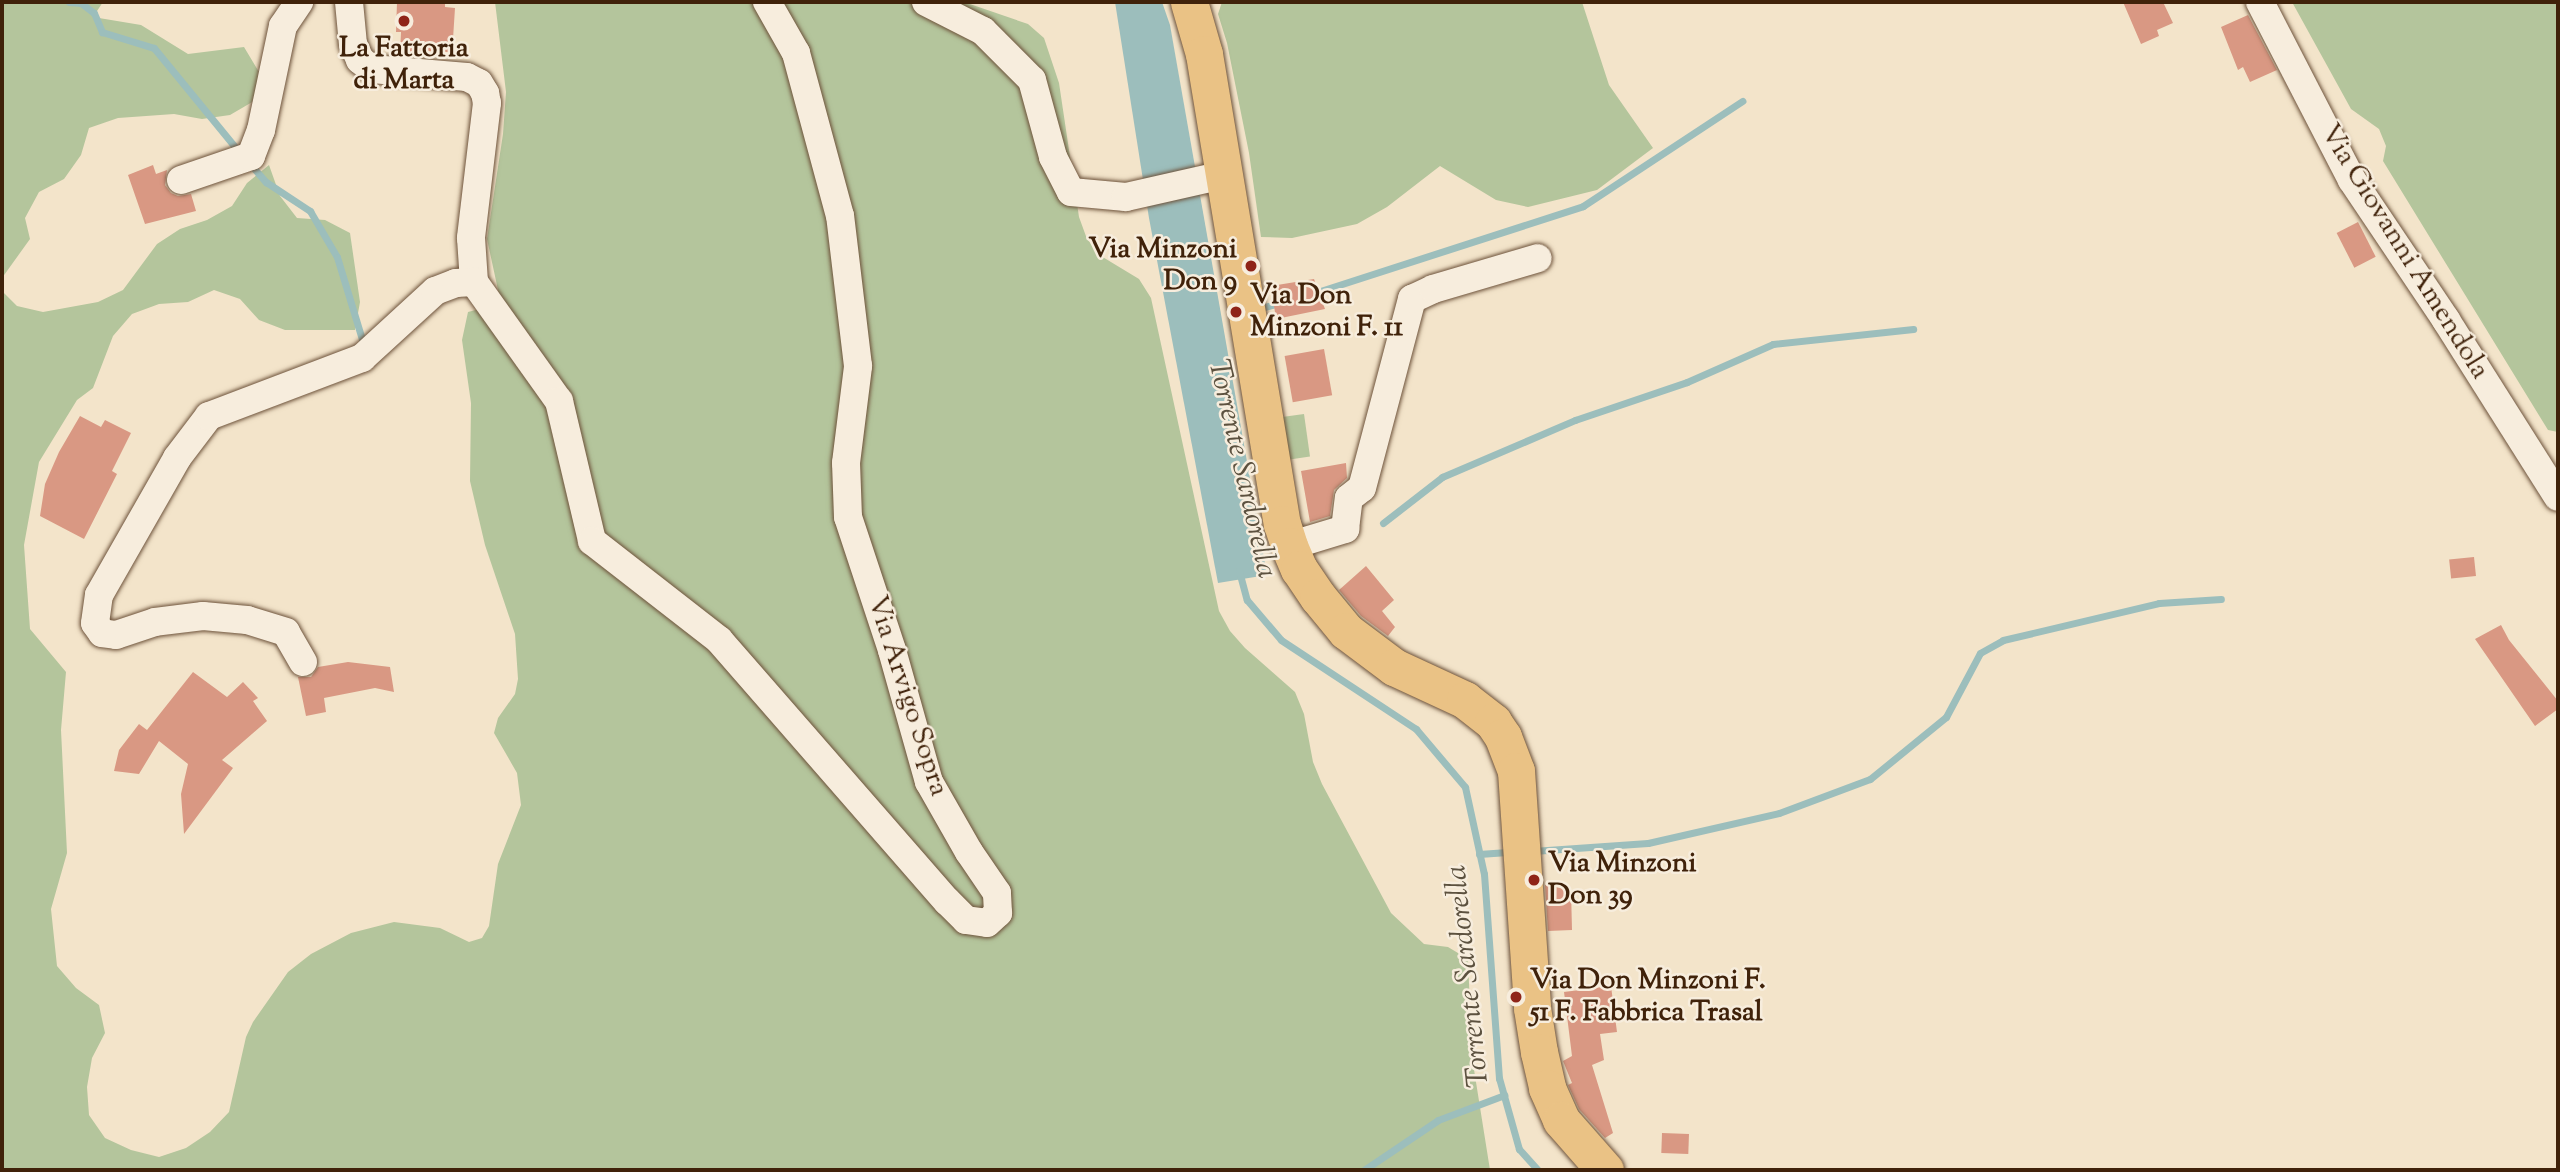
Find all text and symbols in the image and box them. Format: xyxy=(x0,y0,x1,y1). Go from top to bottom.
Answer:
marker: La Fattoria di Marta xyxy=(396,13,412,29)
place label: La Fattoria di Marta xyxy=(339,32,469,98)
street label: Via Giovanni Amendola xyxy=(2312,118,2496,386)
place label: Via Minzoni Don 9 xyxy=(1089,233,1237,299)
marker: Via Minzoni Don 9 xyxy=(1243,258,1259,274)
place label: Via Don Minzoni F. 11 xyxy=(1250,279,1403,345)
marker: Via Don Minzoni F. 11 xyxy=(1228,304,1244,320)
water label: Torrente Sardorella xyxy=(1198,356,1284,582)
street label: Via Arvigo Sopra xyxy=(859,592,955,800)
place label: Via Minzoni Don 39 xyxy=(1548,847,1696,913)
water label: Torrente Sardorella xyxy=(1439,863,1499,1089)
marker: Via Minzoni Don 39 xyxy=(1526,872,1542,888)
place label: Via Don Minzoni F. 51 F. Fabbrica Trasal xyxy=(1530,964,1766,1030)
marker: Via Don Minzoni F. 51 F. Fabbrica Trasal xyxy=(1508,989,1524,1005)

